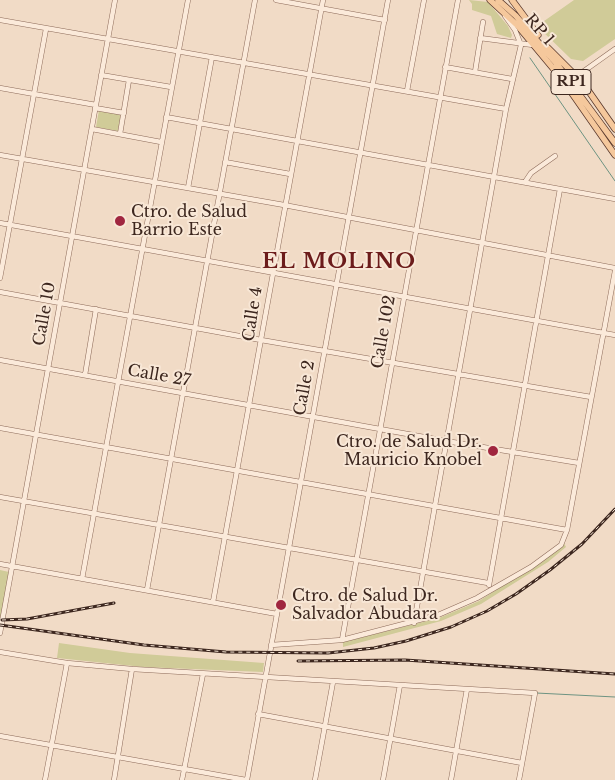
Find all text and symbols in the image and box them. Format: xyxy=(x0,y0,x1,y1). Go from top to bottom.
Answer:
street label: RP 1 xyxy=(520,10,558,50)
road number: RP1 xyxy=(551,70,591,94)
place label: Ctro. de Salud Barrio Este xyxy=(131,202,247,240)
marker: Ctro. de Salud Barrio Este xyxy=(113,214,127,228)
district label: EL MOLINO xyxy=(261,249,417,275)
street label: Calle 10 xyxy=(30,281,60,347)
street label: Calle 4 xyxy=(239,285,267,343)
street label: Calle 102 xyxy=(368,294,400,370)
street label: Calle 2 xyxy=(291,359,319,417)
street label: Calle 27 xyxy=(126,361,192,391)
place label: Ctro. de Salud Dr. Mauricio Knobel xyxy=(336,432,482,470)
marker: Ctro. de Salud Dr. Mauricio Knobel xyxy=(486,444,500,458)
place label: Ctro. de Salud Dr. Salvador Abudara xyxy=(292,586,438,624)
marker: Ctro. de Salud Dr. Salvador Abudara xyxy=(274,598,288,612)

